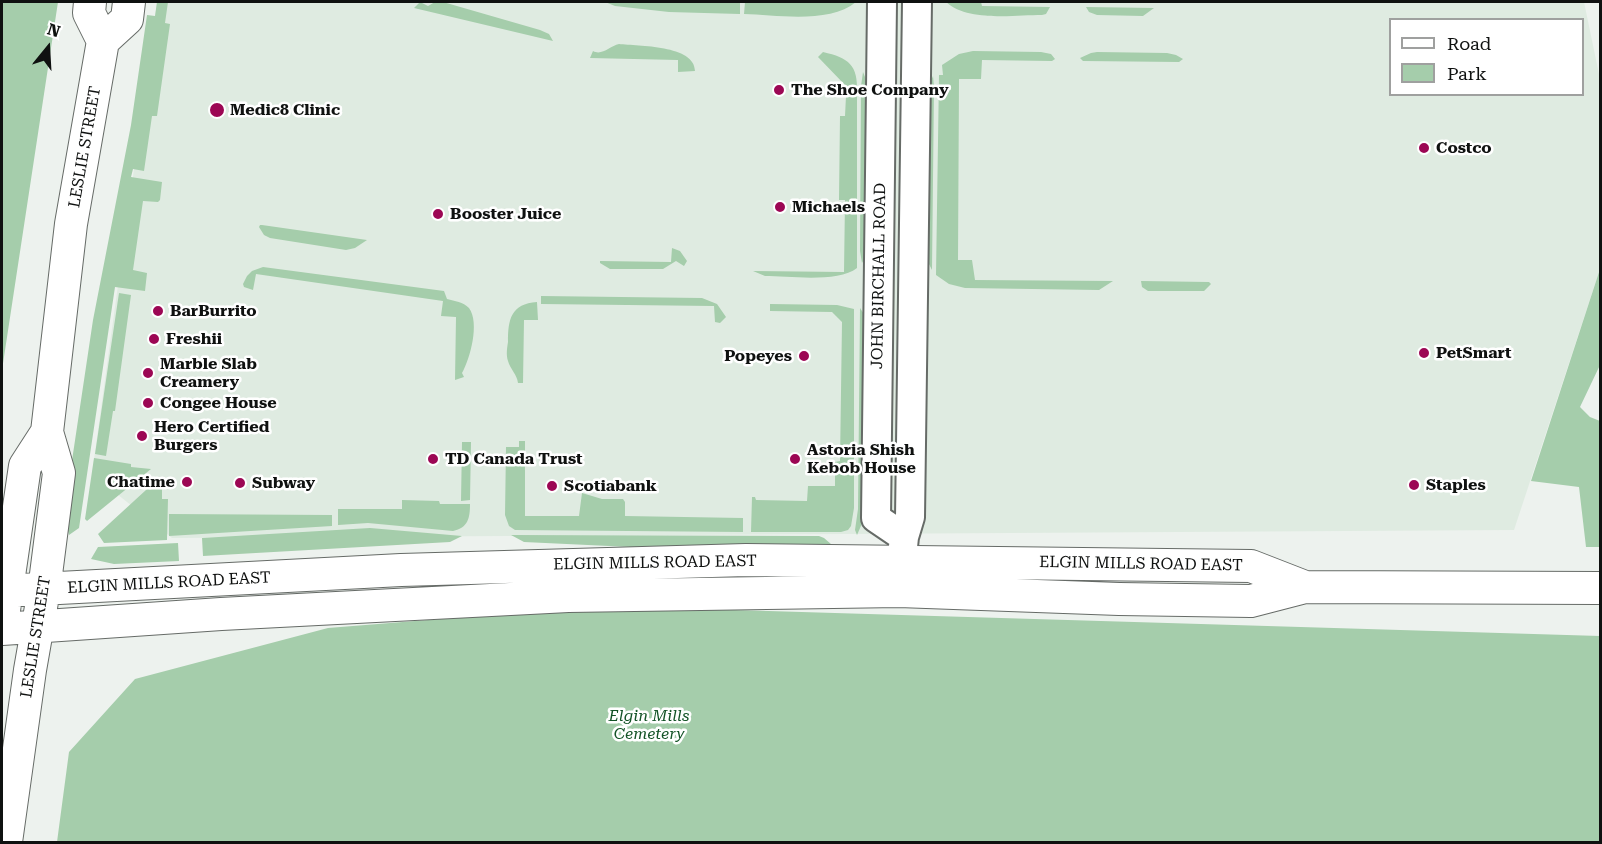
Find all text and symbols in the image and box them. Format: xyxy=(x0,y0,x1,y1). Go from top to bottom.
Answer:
north arrow xyxy=(18,18,78,78)
legend xyxy=(1389,18,1584,96)
text: N xyxy=(45,19,63,41)
text: Road xyxy=(1447,33,1491,54)
text: Park xyxy=(1447,63,1487,84)
place label: The Shoe Company xyxy=(791,80,949,100)
marker: The Shoe Company xyxy=(772,83,786,97)
street label: LESLIE STREET xyxy=(65,85,105,209)
place label: Medic8 Clinic xyxy=(230,100,340,120)
marker: Medic8 Clinic xyxy=(208,101,226,119)
place label: Costco xyxy=(1436,138,1492,158)
marker: Costco xyxy=(1417,141,1431,155)
street label: JOHN BIRCHALL ROAD xyxy=(868,183,890,369)
place label: Michaels xyxy=(792,197,865,217)
marker: Michaels xyxy=(773,200,787,214)
place label: Booster Juice xyxy=(450,204,561,224)
marker: Booster Juice xyxy=(431,207,445,221)
place label: BarBurrito xyxy=(170,301,257,321)
marker: BarBurrito xyxy=(151,304,165,318)
place label: Freshii xyxy=(166,329,222,349)
marker: Freshii xyxy=(147,332,161,346)
place label: PetSmart xyxy=(1436,343,1511,363)
place label: Popeyes xyxy=(724,346,792,366)
marker: PetSmart xyxy=(1417,346,1431,360)
marker: Popeyes xyxy=(797,349,811,363)
place label: Marble Slab Creamery xyxy=(160,354,257,392)
marker: Marble Slab Creamery xyxy=(141,366,155,380)
place label: Congee House xyxy=(160,393,277,413)
marker: Congee House xyxy=(141,396,155,410)
place label: Hero Certified Burgers xyxy=(154,417,269,455)
marker: Hero Certified Burgers xyxy=(135,429,149,443)
place label: Astoria Shish Kebob House xyxy=(807,440,916,478)
place label: TD Canada Trust xyxy=(445,449,583,469)
marker: TD Canada Trust xyxy=(426,452,440,466)
marker: Astoria Shish Kebob House xyxy=(788,452,802,466)
place label: Chatime xyxy=(107,472,175,492)
place label: Subway xyxy=(252,473,315,493)
marker: Chatime xyxy=(180,475,194,489)
place label: Staples xyxy=(1426,475,1486,495)
marker: Subway xyxy=(233,476,247,490)
place label: Scotiabank xyxy=(564,476,657,496)
marker: Staples xyxy=(1407,478,1421,492)
marker: Scotiabank xyxy=(545,479,559,493)
street label: ELGIN MILLS ROAD EAST xyxy=(553,552,757,574)
street label: ELGIN MILLS ROAD EAST xyxy=(1039,553,1243,575)
street label: ELGIN MILLS ROAD EAST xyxy=(67,568,271,598)
street label: LESLIE STREET xyxy=(17,575,55,699)
park label: Elgin Mills Cemetery xyxy=(608,706,690,744)

